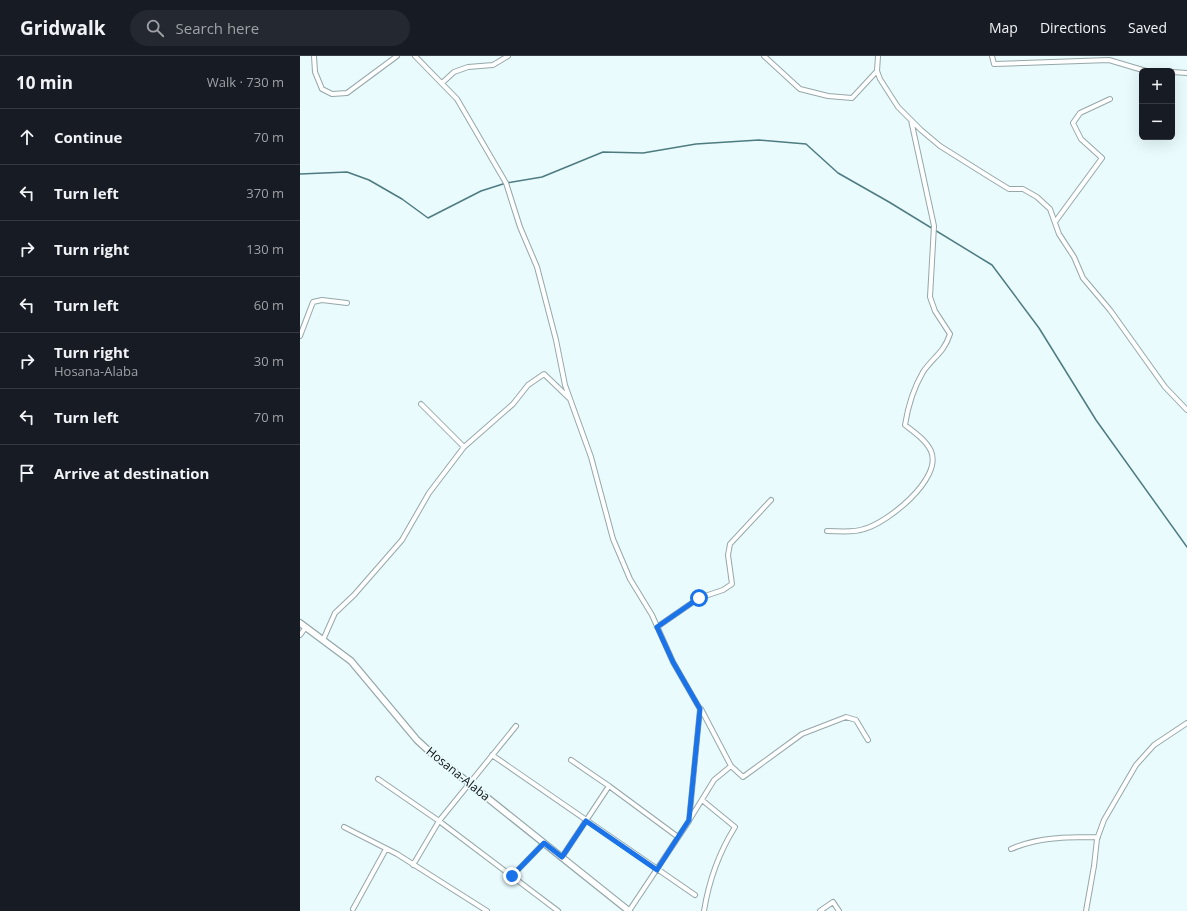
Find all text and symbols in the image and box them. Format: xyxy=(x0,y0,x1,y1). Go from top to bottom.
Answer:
search box xyxy=(130,10,410,46)
text: Gridwalk xyxy=(20,15,106,41)
icon: search xyxy=(144,17,166,39)
text: Search here xyxy=(176,18,259,38)
text: Map xyxy=(989,18,1018,37)
text: Directions xyxy=(1040,18,1106,37)
text: Saved xyxy=(1128,18,1167,37)
map controls xyxy=(1139,68,1175,140)
button: + xyxy=(1139,68,1175,104)
text: 10 min xyxy=(16,71,73,94)
text: Walk · 730 m xyxy=(207,73,284,91)
button: − xyxy=(1139,104,1175,140)
icon: ahead xyxy=(16,126,38,148)
text: Continue xyxy=(54,127,122,147)
text: 70 m xyxy=(254,128,284,146)
icon: left xyxy=(16,182,38,204)
text: Turn left xyxy=(54,183,119,203)
text: 370 m xyxy=(246,184,284,202)
icon: right xyxy=(16,238,38,260)
text: Turn right xyxy=(54,239,129,259)
text: 130 m xyxy=(246,240,284,258)
icon: left xyxy=(16,294,38,316)
text: Turn left xyxy=(54,295,119,315)
text: 60 m xyxy=(254,296,284,314)
text: Turn right xyxy=(54,342,129,362)
icon: right xyxy=(16,350,38,372)
text: 30 m xyxy=(254,352,284,370)
text: Hosana-Alaba xyxy=(54,362,138,380)
icon: left xyxy=(16,406,38,428)
text: Turn left xyxy=(54,407,119,427)
text: 70 m xyxy=(254,408,284,426)
icon: arrive xyxy=(16,462,38,484)
text: Arrive at destination xyxy=(54,463,209,483)
route start xyxy=(690,589,708,607)
street label: Hosana-Alaba xyxy=(423,743,494,805)
route end xyxy=(503,867,521,885)

